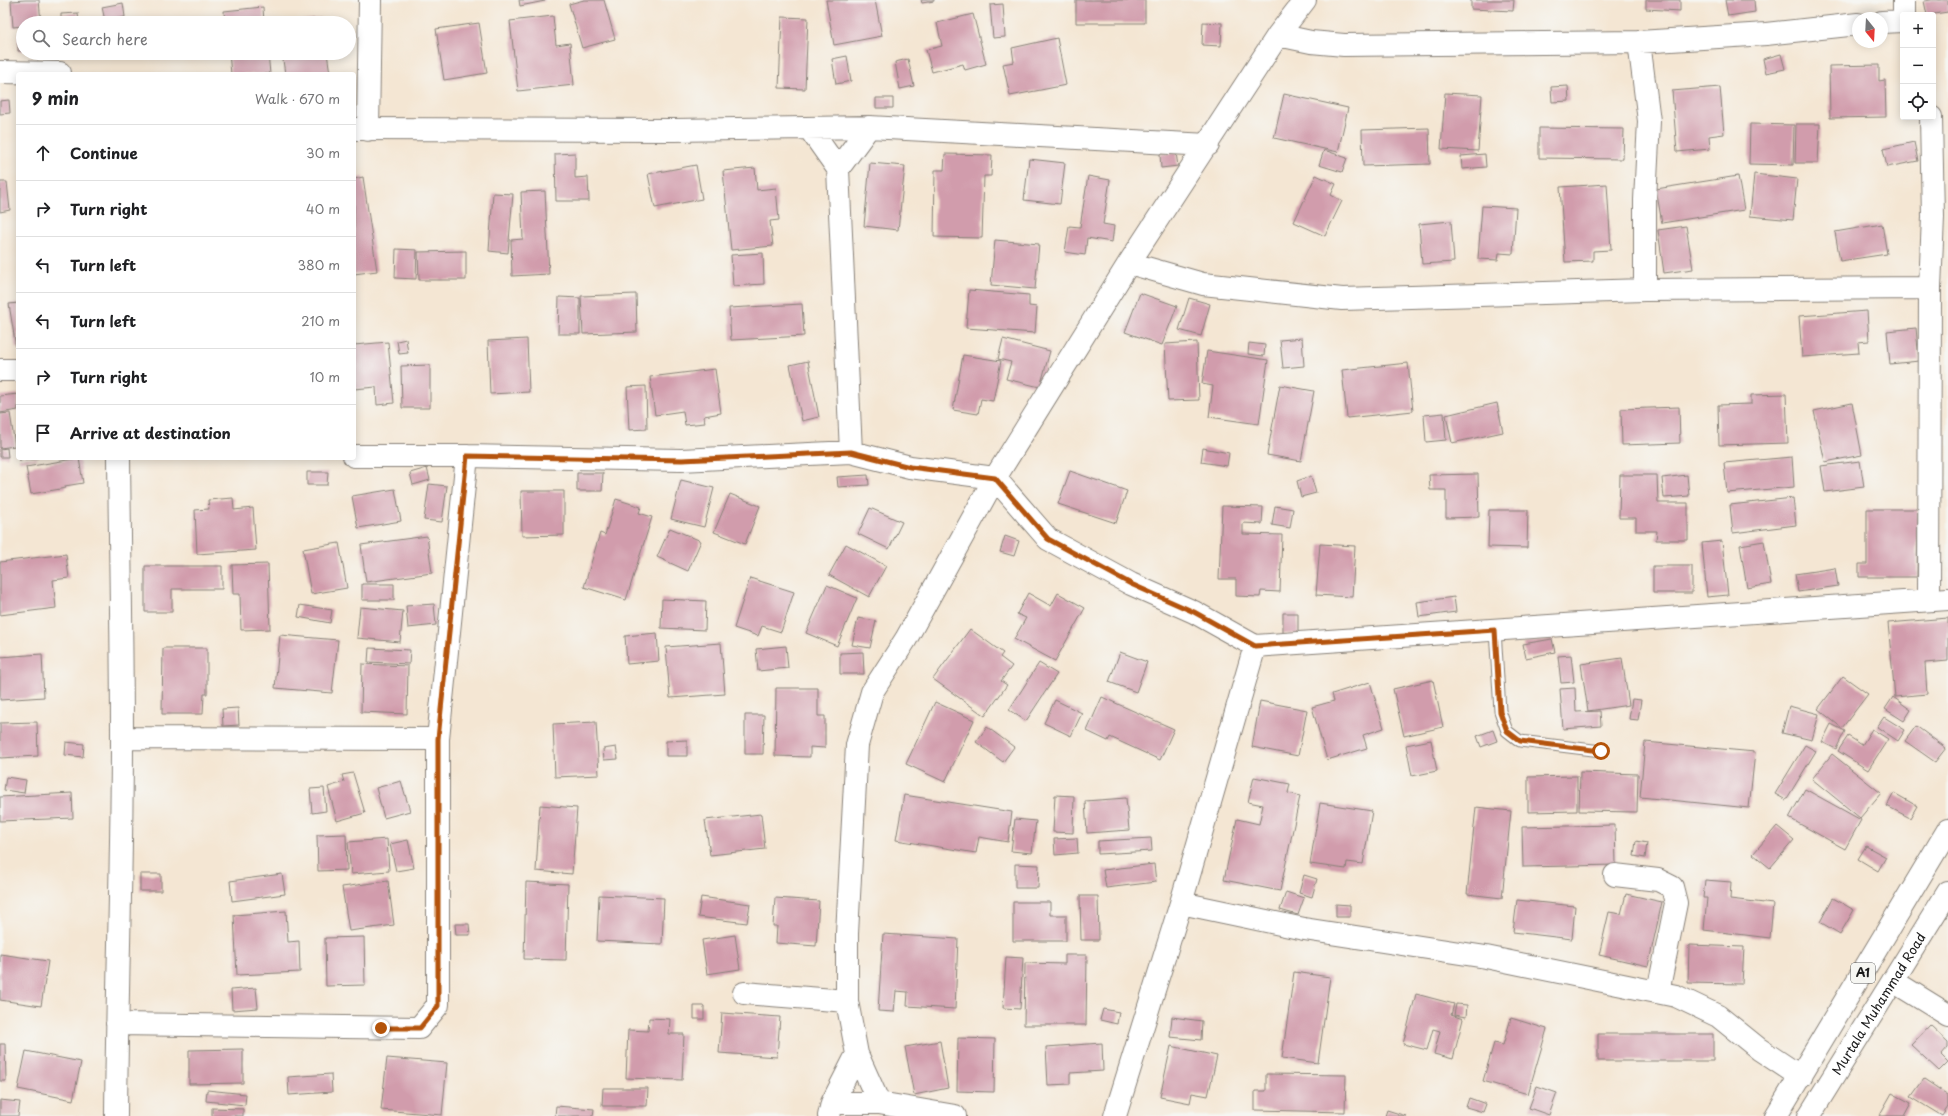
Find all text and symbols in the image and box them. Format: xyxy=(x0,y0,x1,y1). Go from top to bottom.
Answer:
north arrow xyxy=(1852,12,1888,48)
map controls xyxy=(1900,12,1936,120)
button: + xyxy=(1900,12,1936,48)
search box xyxy=(16,16,356,60)
icon: search xyxy=(30,27,52,49)
text: Search here xyxy=(62,27,148,50)
button: − xyxy=(1900,48,1936,84)
button: locate xyxy=(1900,84,1936,120)
text: 9 min xyxy=(32,85,79,111)
text: Walk · 670 m xyxy=(255,89,340,108)
text: Continue xyxy=(70,141,138,164)
icon: ahead xyxy=(32,142,54,164)
text: 30 m xyxy=(306,143,340,162)
text: Turn right xyxy=(70,197,147,220)
icon: right xyxy=(32,198,54,220)
text: 40 m xyxy=(306,199,340,218)
text: Turn left xyxy=(70,253,136,276)
icon: left xyxy=(32,254,54,276)
text: 380 m xyxy=(297,255,340,274)
text: Turn left xyxy=(70,309,136,332)
icon: left xyxy=(32,310,54,332)
text: 210 m xyxy=(301,311,340,330)
text: Turn right xyxy=(70,365,147,388)
icon: right xyxy=(32,366,54,388)
text: 10 m xyxy=(310,367,340,386)
text: Arrive at destination xyxy=(70,421,231,444)
icon: arrive xyxy=(32,422,54,444)
route start xyxy=(1592,742,1610,760)
street label: Murtala Muhammad Road xyxy=(1827,929,1930,1078)
road number: A1 xyxy=(1851,963,1875,983)
route end xyxy=(372,1019,390,1037)

